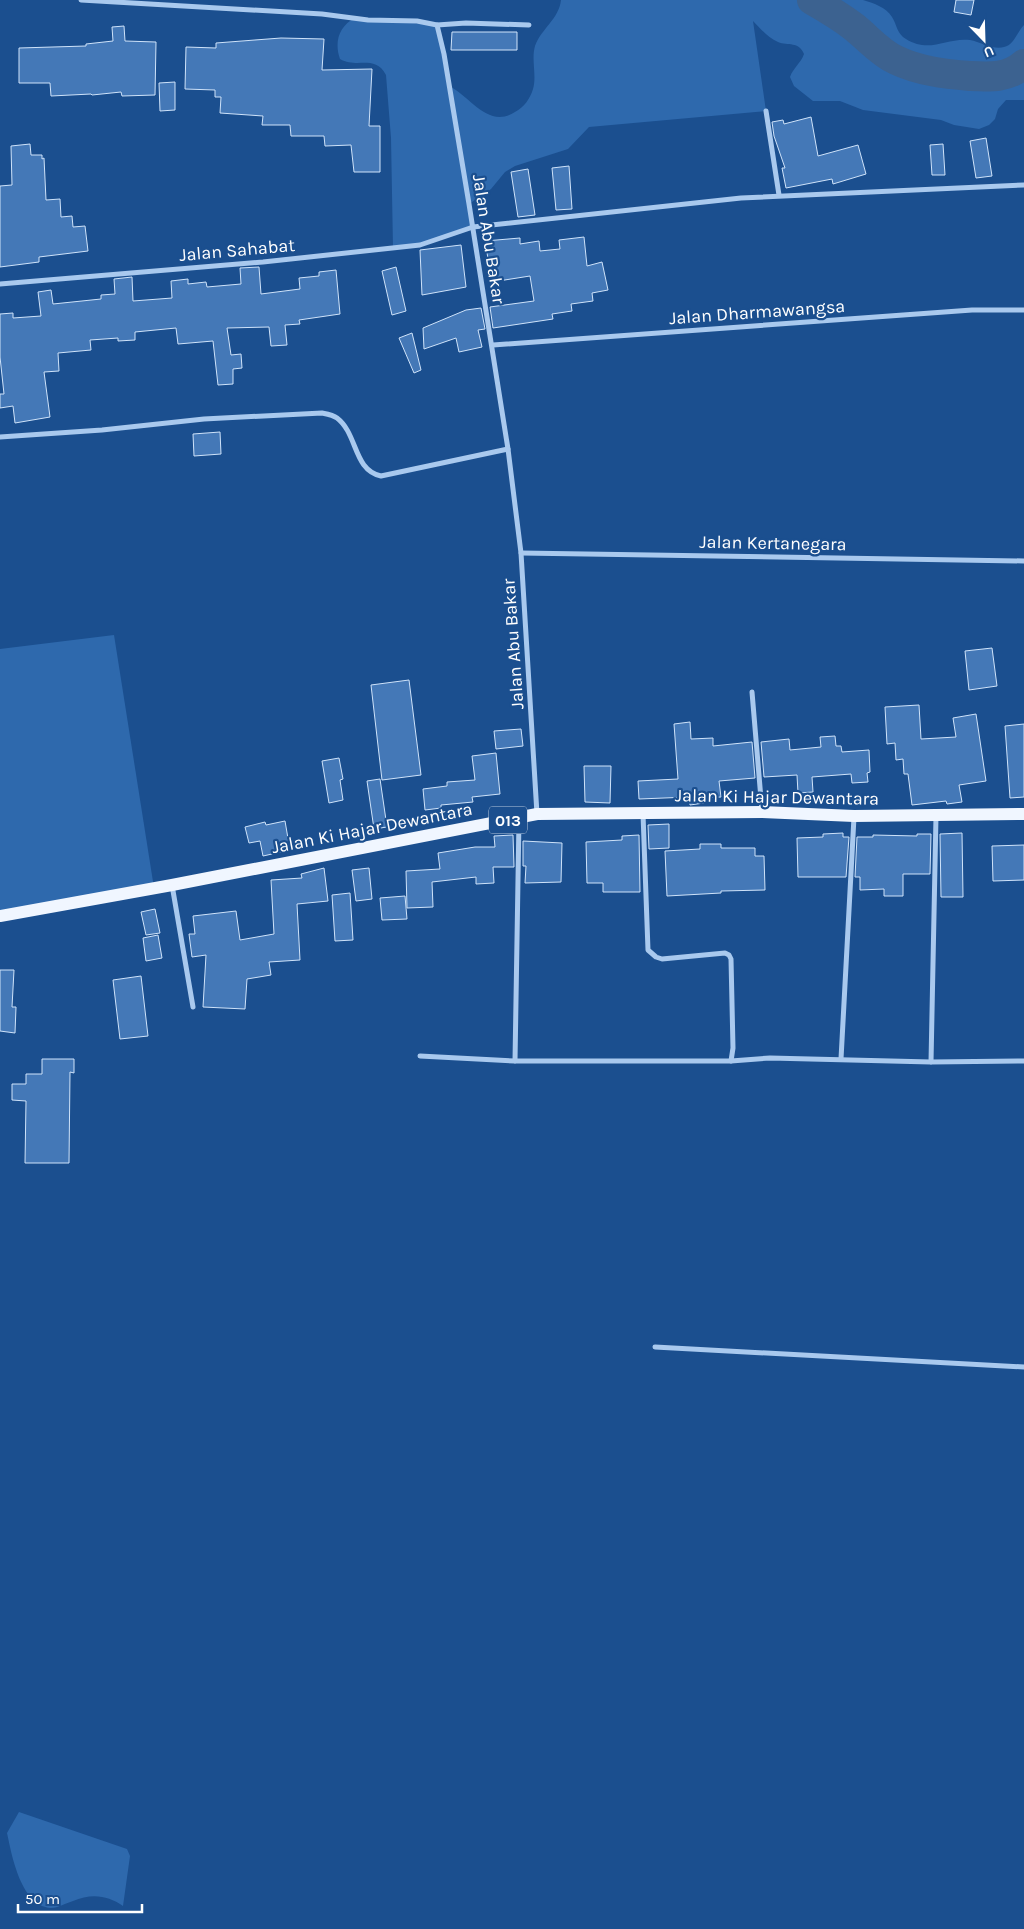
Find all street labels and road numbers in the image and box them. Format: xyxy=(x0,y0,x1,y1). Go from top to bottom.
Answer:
street label: Jalan Abu Bakar xyxy=(468,173,510,306)
street label: Jalan Sahabat xyxy=(178,234,296,266)
street label: Jalan Dharmawangsa xyxy=(668,295,846,329)
street label: Jalan Kertanegara xyxy=(699,531,847,555)
street label: Jalan Abu Bakar xyxy=(497,577,529,710)
street label: Jalan Ki Hajar Dewantara xyxy=(675,784,879,810)
street label: Jalan Ki Hajar Dewantara xyxy=(270,798,474,858)
road number: 013 xyxy=(489,806,527,834)

